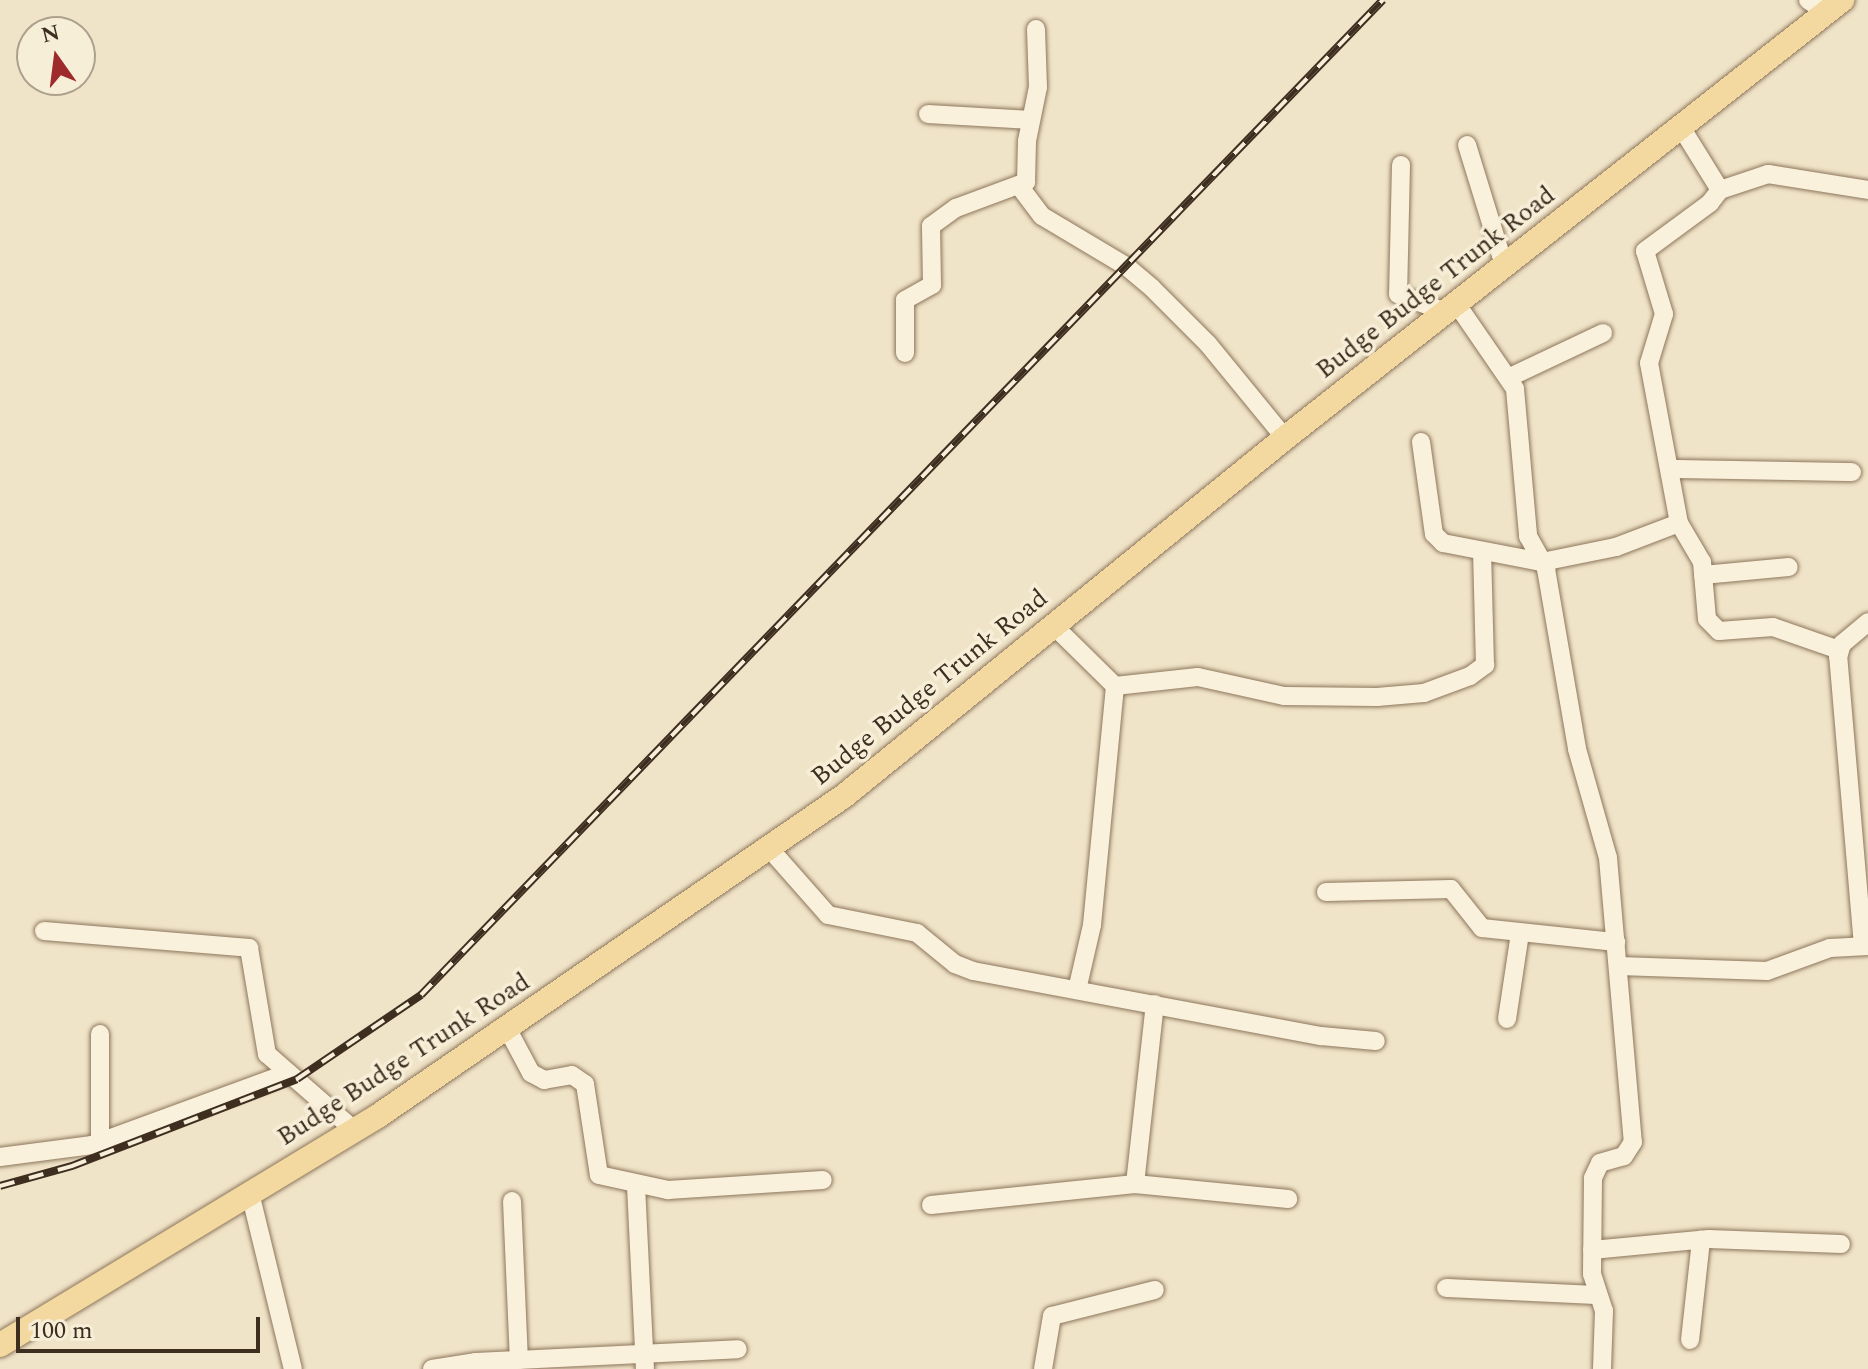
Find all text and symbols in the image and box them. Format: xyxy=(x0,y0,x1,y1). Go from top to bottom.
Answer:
north arrow xyxy=(16,16,96,96)
text: N xyxy=(38,16,63,52)
street label: Budge Budge Trunk Road xyxy=(1310,180,1562,386)
street label: Budge Budge Trunk Road xyxy=(806,583,1054,793)
street label: Budge Budge Trunk Road xyxy=(272,967,536,1153)
scale bar xyxy=(20,1301,264,1351)
text: 100 m xyxy=(30,1313,93,1349)

